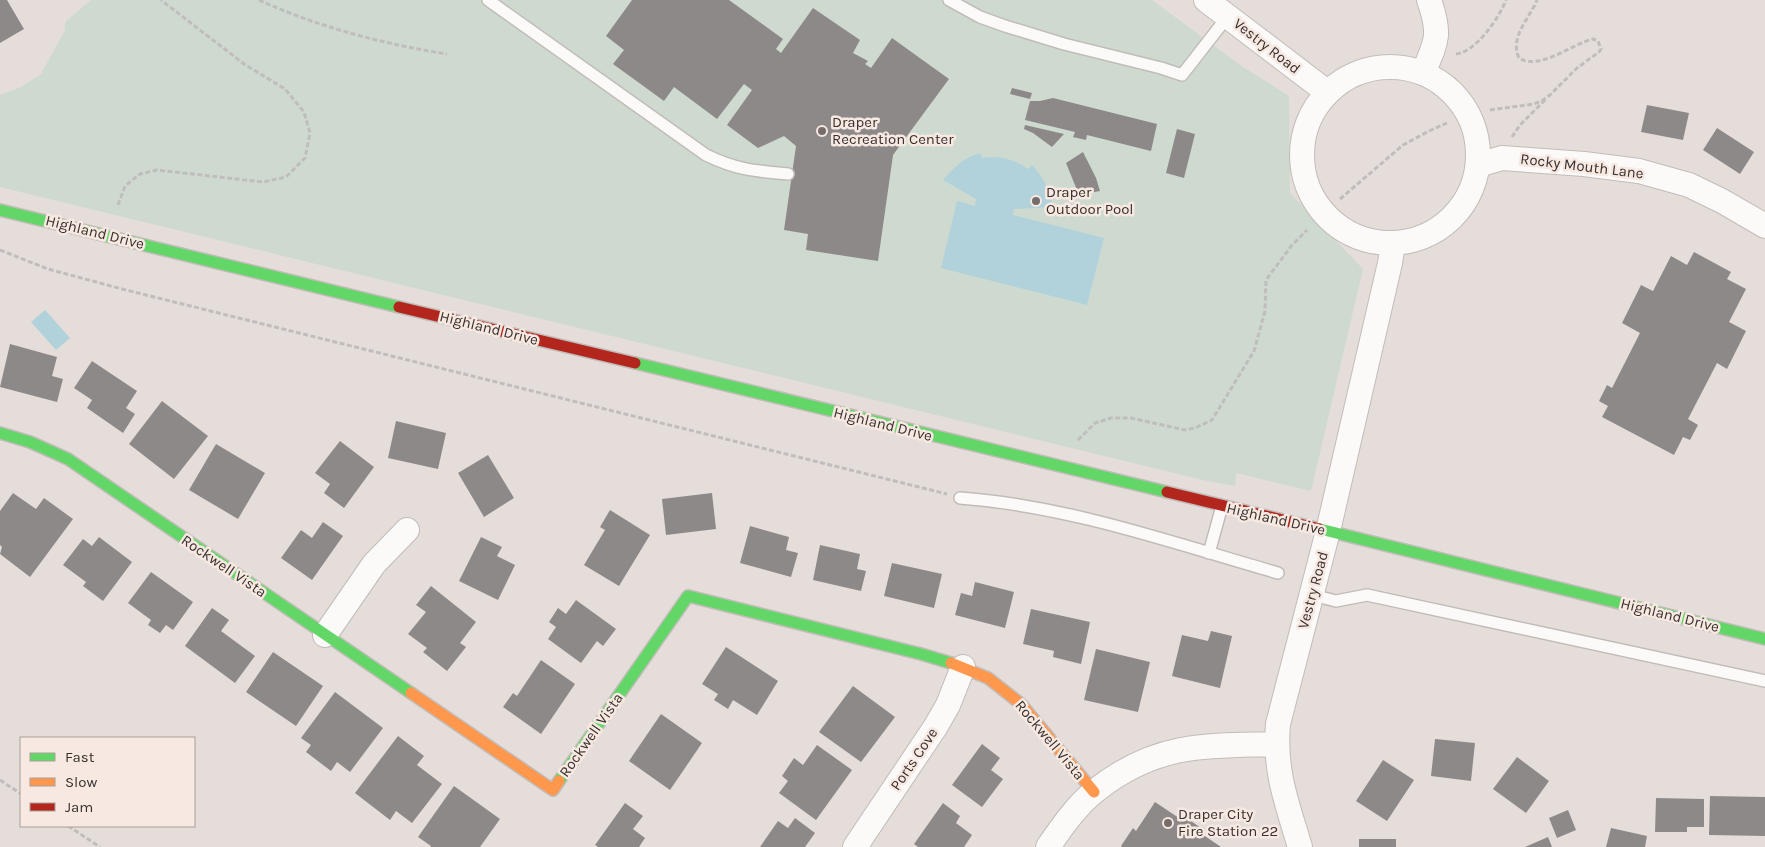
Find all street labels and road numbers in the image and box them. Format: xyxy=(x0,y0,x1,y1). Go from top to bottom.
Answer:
street label: Vestry Road xyxy=(1230,14,1304,78)
street label: Rocky Mouth Lane xyxy=(1519,150,1645,182)
street label: Highland Drive xyxy=(44,211,146,253)
street label: Highland Drive xyxy=(438,307,540,349)
street label: Highland Drive xyxy=(832,403,934,445)
street label: Highland Drive xyxy=(1225,499,1327,539)
street label: Rockwell Vista xyxy=(178,531,270,601)
street label: Vestry Road xyxy=(1294,549,1332,631)
street label: Highland Drive xyxy=(1619,594,1721,636)
street label: Rockwell Vista xyxy=(555,689,627,781)
street label: Rockwell Vista xyxy=(1011,696,1089,784)
street label: Ports Cove xyxy=(887,724,941,794)

